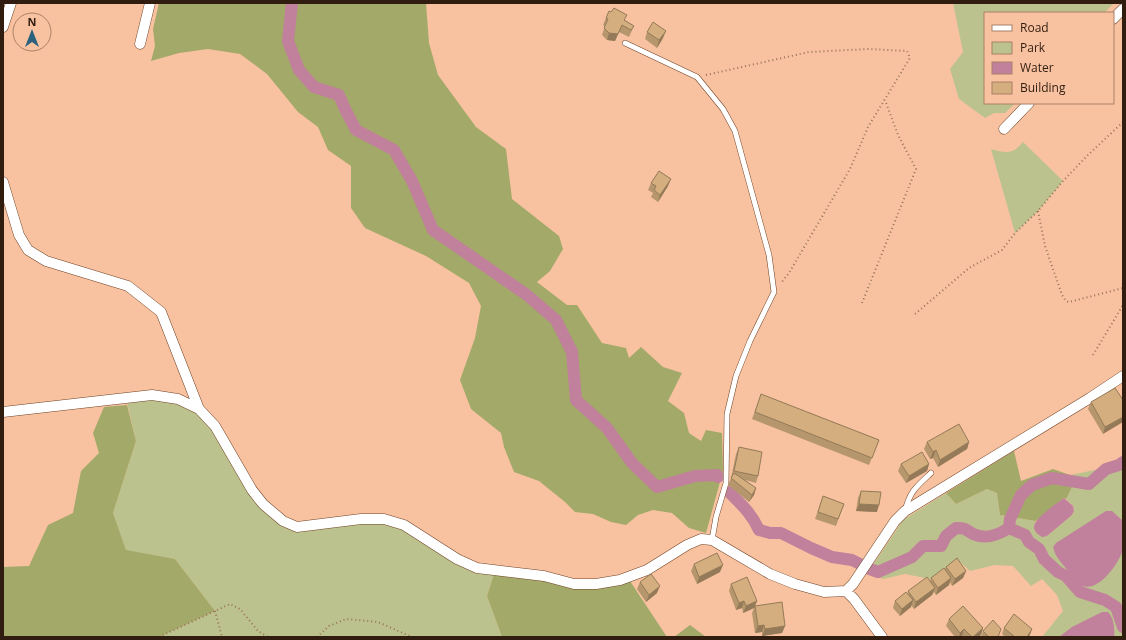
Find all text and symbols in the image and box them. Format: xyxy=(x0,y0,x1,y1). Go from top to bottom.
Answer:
north arrow xyxy=(12,12,52,52)
legend xyxy=(984,12,1114,104)
text: N xyxy=(28,14,36,29)
text: Road xyxy=(1020,19,1049,36)
text: Park xyxy=(1020,39,1046,56)
text: Water xyxy=(1020,59,1054,76)
text: Building xyxy=(1020,79,1066,96)

